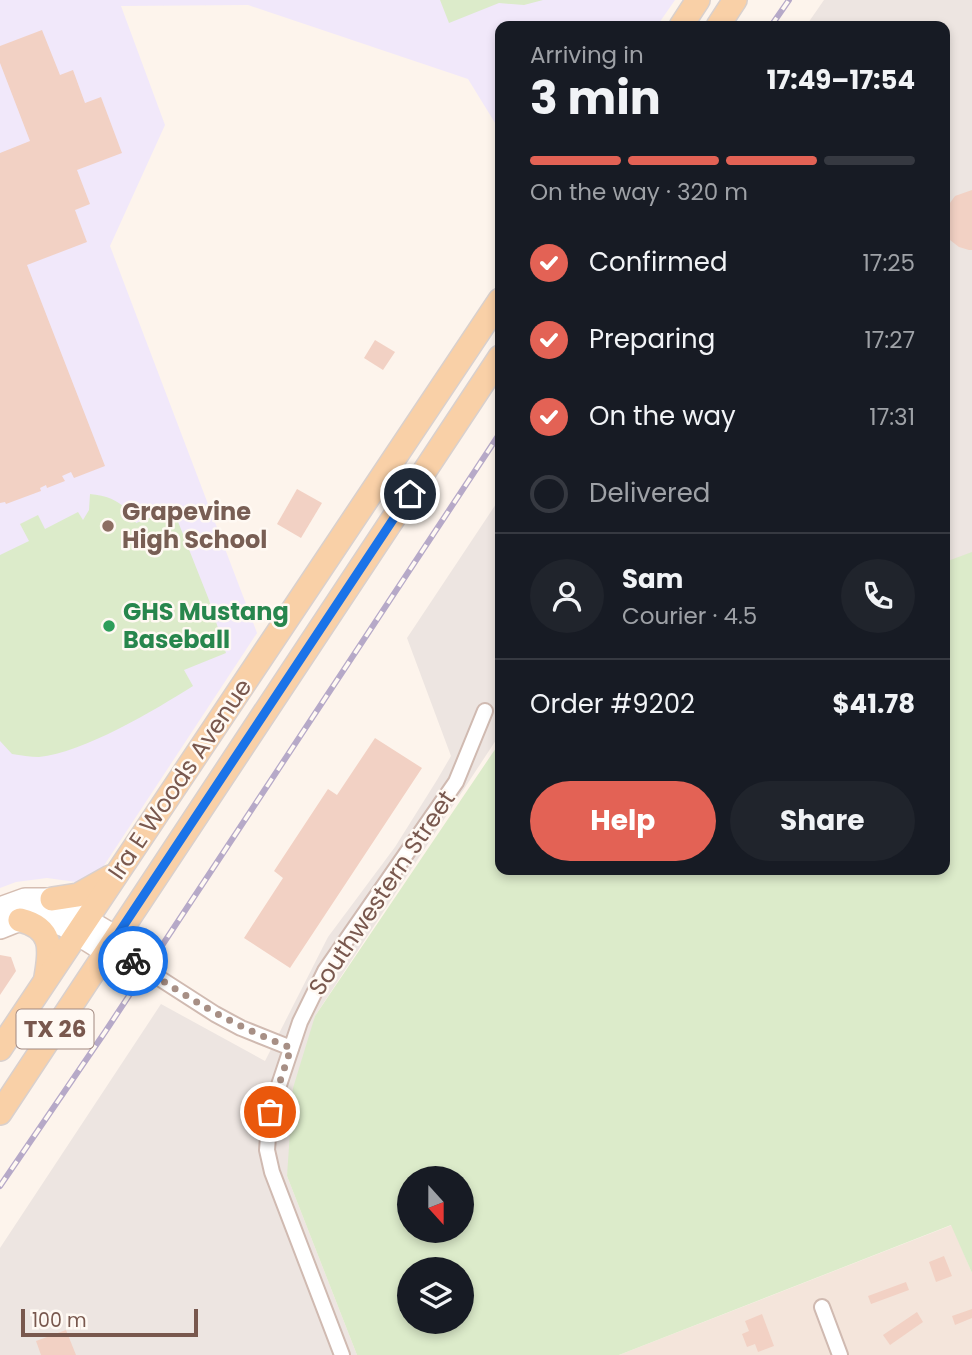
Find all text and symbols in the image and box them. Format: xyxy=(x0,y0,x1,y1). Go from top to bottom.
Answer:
text: Arriving in xyxy=(530,39,644,71)
text: 17:49–17:54 xyxy=(767,62,915,98)
text: 3 min xyxy=(530,66,661,130)
text: On the way · 320 m xyxy=(530,176,748,208)
icon: check xyxy=(530,244,568,282)
text: Confirmed xyxy=(589,244,727,280)
text: 17:25 xyxy=(863,247,915,279)
icon: check xyxy=(530,321,568,359)
text: Preparing xyxy=(589,321,715,357)
text: 17:27 xyxy=(864,324,915,356)
icon: check xyxy=(530,398,568,436)
text: On the way xyxy=(589,398,736,434)
text: 17:31 xyxy=(869,401,915,433)
pin xyxy=(380,464,440,524)
icon: home xyxy=(391,475,429,513)
text: Delivered xyxy=(589,475,710,511)
place label: Grapevine High School xyxy=(122,495,267,556)
marker: Grapevine High School xyxy=(100,518,116,534)
button: person xyxy=(530,559,604,633)
button: phone xyxy=(841,559,915,633)
text: Sam xyxy=(622,561,683,597)
place label: GHS Mustang Baseball xyxy=(123,595,289,656)
text: Courier · 4.5 xyxy=(622,600,757,632)
marker: GHS Mustang Baseball xyxy=(101,618,117,634)
street label: Ira E Woods Avenue xyxy=(100,672,259,886)
text: Order #9202 xyxy=(530,686,695,722)
text: $41.78 xyxy=(832,686,915,722)
button: Help xyxy=(530,781,716,861)
button: Share xyxy=(730,781,915,861)
street label: Southwestern Street xyxy=(301,784,463,1002)
courier xyxy=(98,926,168,996)
icon: bike xyxy=(114,942,152,980)
road number: TX 26 xyxy=(16,1010,94,1048)
pin xyxy=(240,1082,300,1142)
icon: bag xyxy=(251,1093,289,1131)
north arrow xyxy=(397,1166,474,1242)
map controls xyxy=(397,1166,474,1334)
button: layers xyxy=(397,1257,474,1334)
scale bar xyxy=(21,1306,198,1338)
text: 100 m xyxy=(32,1307,87,1334)

